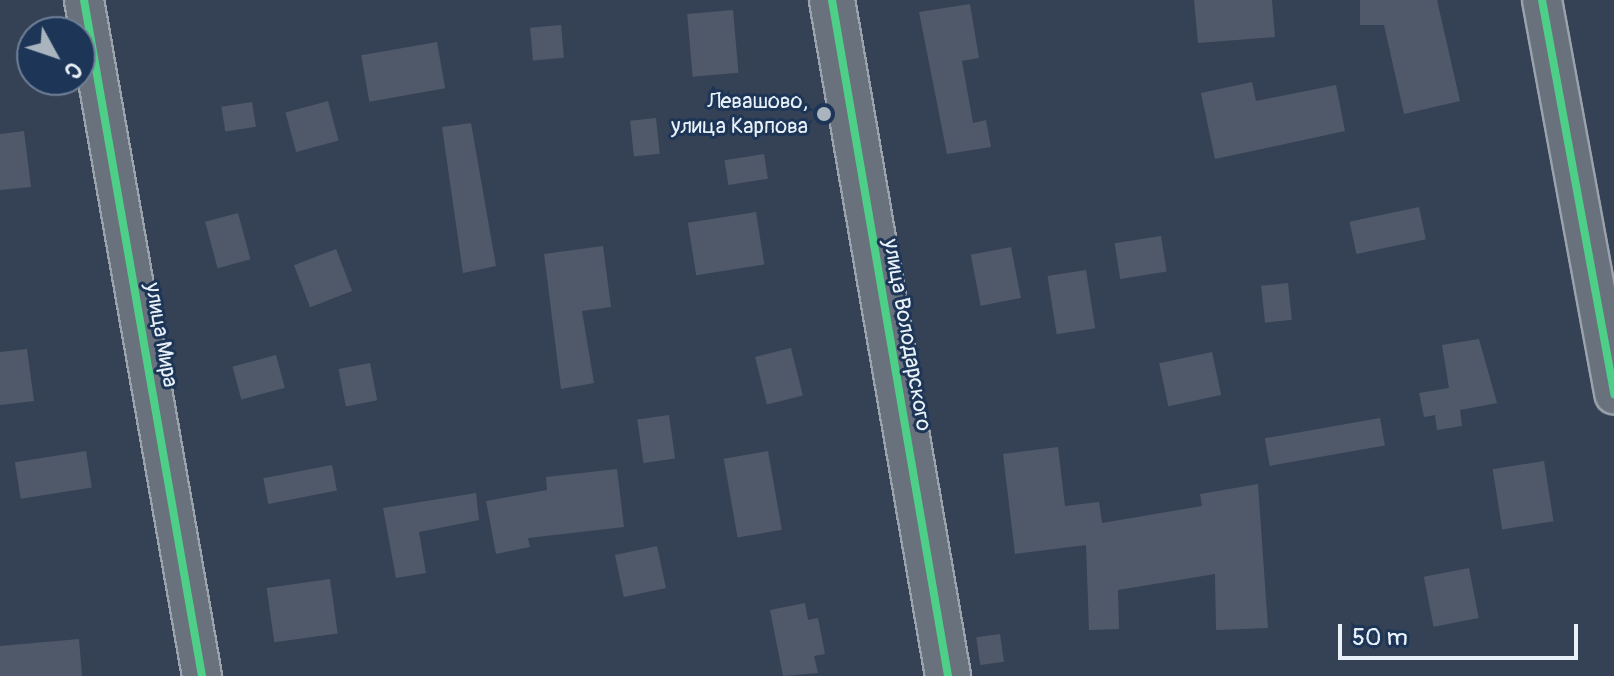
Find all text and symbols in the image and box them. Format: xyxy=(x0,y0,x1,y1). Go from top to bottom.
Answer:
north arrow xyxy=(16,16,96,96)
text: С xyxy=(58,56,88,84)
place label: Левашово, улица Карпова xyxy=(671,88,808,140)
marker: Левашово, улица Карпова xyxy=(815,105,833,123)
street label: улица Володарского xyxy=(877,237,937,433)
street label: улица Мира xyxy=(139,281,183,389)
scale bar xyxy=(1342,608,1582,658)
text: 50 m xyxy=(1352,623,1408,652)

